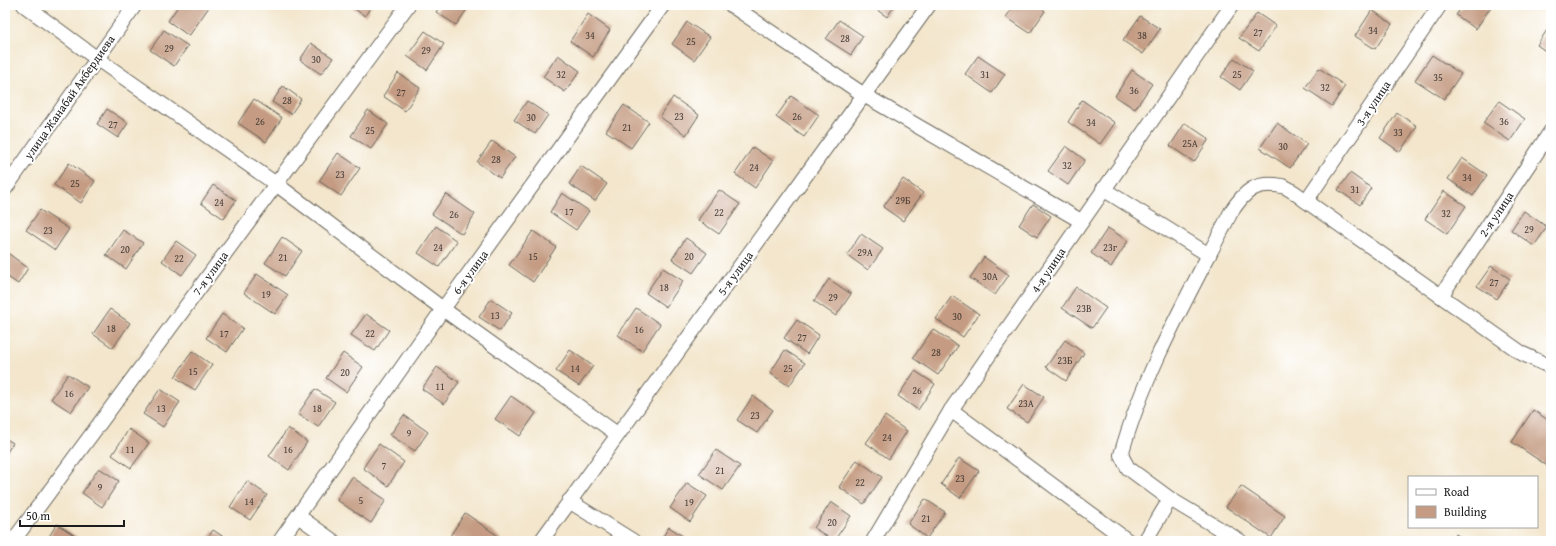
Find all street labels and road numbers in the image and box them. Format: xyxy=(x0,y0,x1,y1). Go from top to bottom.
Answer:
street label: улица Жанабай Акбердиева xyxy=(19,31,119,163)
street label: 3-я улица xyxy=(1352,77,1394,129)
street label: 2-я улица xyxy=(1475,188,1517,240)
street label: 4-я улица xyxy=(1027,244,1069,296)
street label: 6-я улица xyxy=(448,246,492,298)
street label: 7-я улица xyxy=(188,247,232,299)
street label: 5-я улица xyxy=(713,247,757,299)

